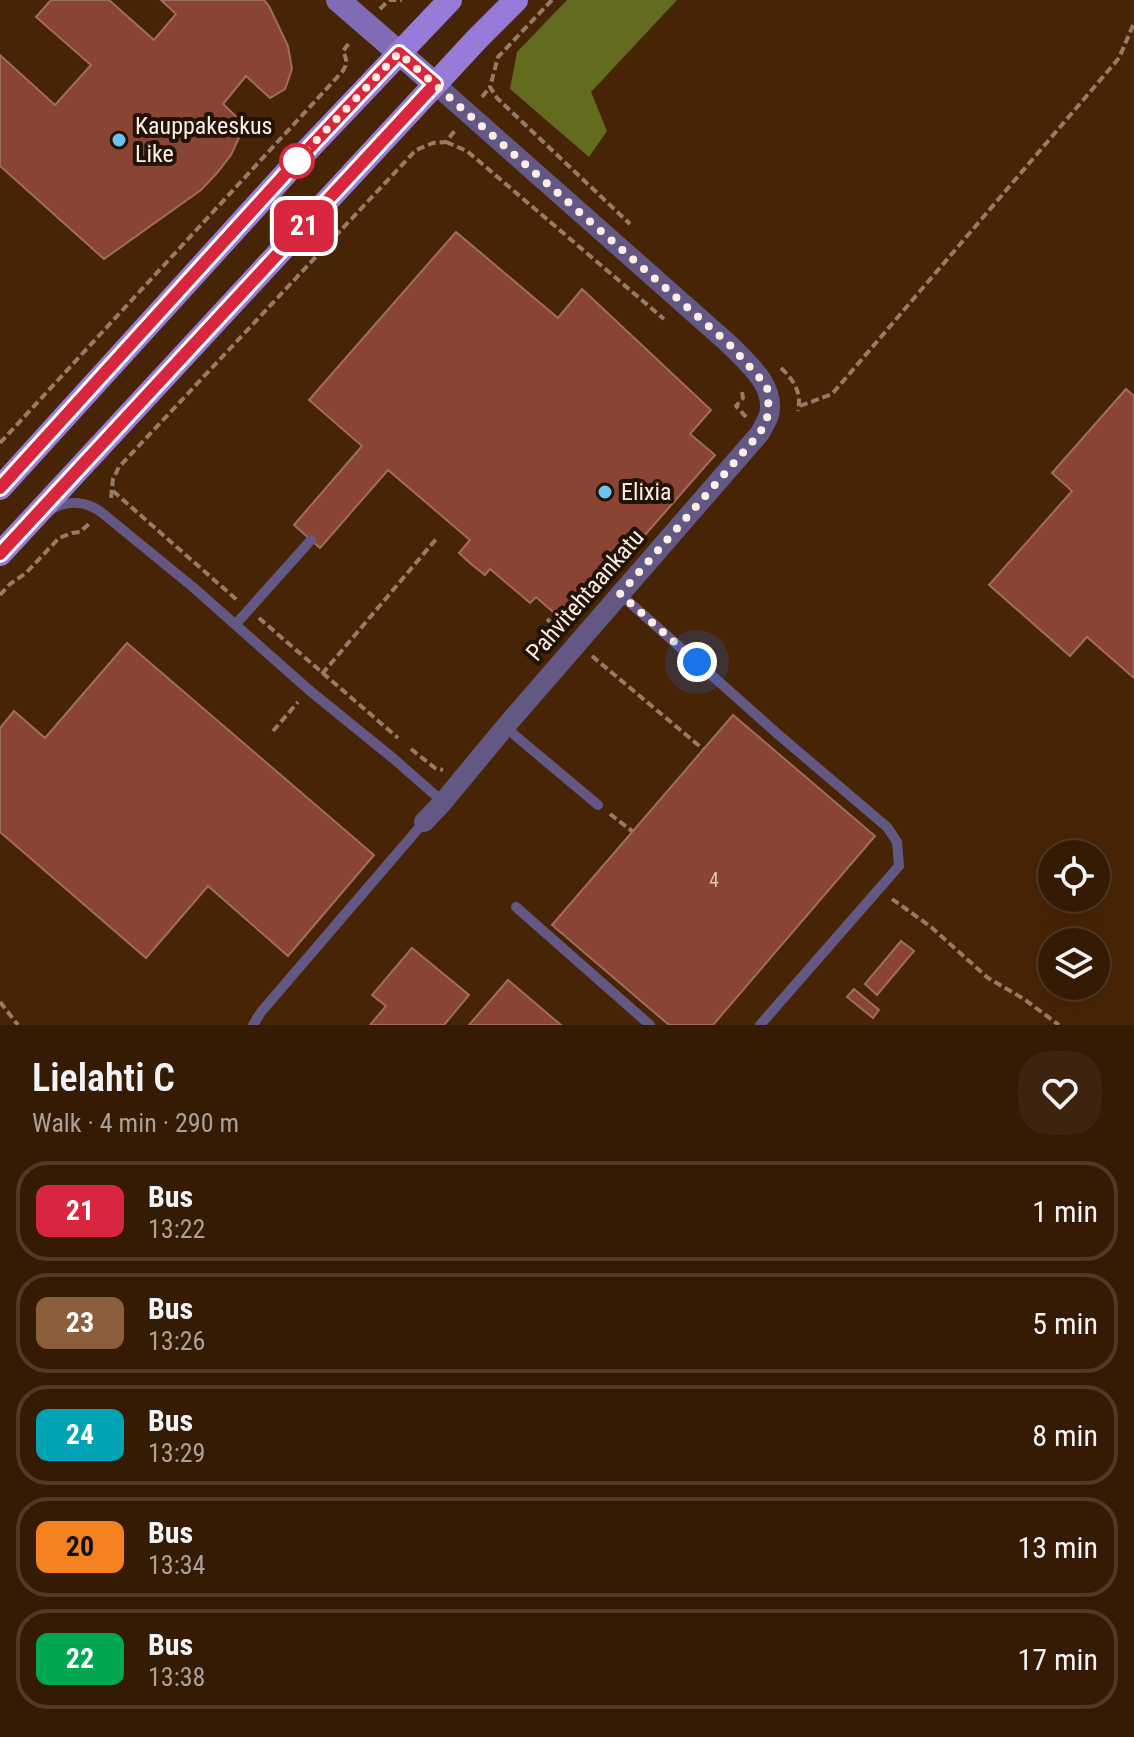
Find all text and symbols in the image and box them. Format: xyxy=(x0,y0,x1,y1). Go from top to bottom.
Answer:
place label: Kauppakeskus Like xyxy=(135,112,273,168)
marker: Kauppakeskus Like xyxy=(110,131,128,149)
unlabelled marker xyxy=(280,144,314,178)
line badge: 21 xyxy=(268,200,340,252)
text: 21 xyxy=(290,209,318,242)
place label: Elixia xyxy=(621,478,671,506)
marker: Elixia xyxy=(596,483,614,501)
street label: Pahvitehtaankatu xyxy=(520,524,650,666)
your location xyxy=(677,642,717,682)
map controls xyxy=(1038,840,1110,1000)
button: locate xyxy=(1038,840,1110,912)
house number: 4 xyxy=(709,868,719,892)
button: layers xyxy=(1038,928,1110,1000)
button: heart xyxy=(1018,1051,1102,1135)
text: Lielahti C xyxy=(32,1056,175,1100)
text: Walk · 4 min · 290 m xyxy=(32,1108,239,1138)
text: Bus xyxy=(148,1179,193,1214)
text: 21 xyxy=(66,1194,94,1227)
text: 1 min xyxy=(1032,1194,1098,1229)
text: 13:22 xyxy=(148,1214,205,1244)
text: Bus xyxy=(148,1291,193,1326)
text: 23 xyxy=(66,1306,94,1339)
text: 5 min xyxy=(1032,1306,1098,1341)
text: 13:26 xyxy=(148,1326,205,1356)
text: Bus xyxy=(148,1403,193,1438)
text: 24 xyxy=(66,1418,94,1451)
text: 8 min xyxy=(1032,1418,1098,1453)
text: 13:29 xyxy=(148,1438,205,1468)
text: Bus xyxy=(148,1515,193,1550)
text: 20 xyxy=(66,1530,94,1563)
text: 13 min xyxy=(1017,1530,1098,1565)
text: 13:34 xyxy=(148,1550,205,1580)
text: Bus xyxy=(148,1627,193,1662)
text: 22 xyxy=(66,1642,94,1675)
text: 17 min xyxy=(1017,1642,1098,1677)
text: 13:38 xyxy=(148,1662,205,1692)

